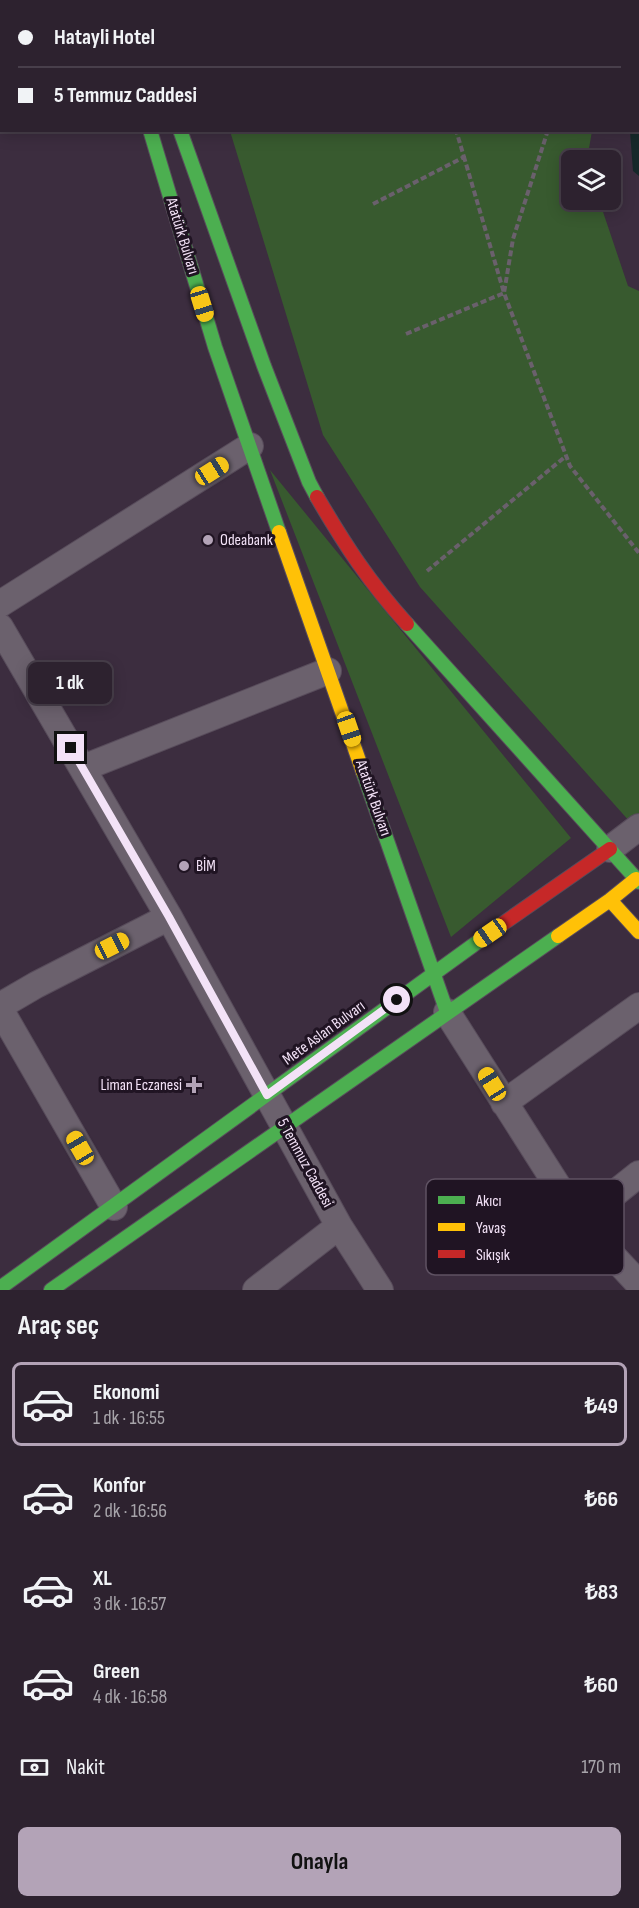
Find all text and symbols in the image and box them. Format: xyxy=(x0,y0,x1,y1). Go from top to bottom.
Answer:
text: Hatayli Hotel xyxy=(54,24,155,51)
text: 5 Temmuz Caddesi xyxy=(54,82,197,109)
map controls xyxy=(561,150,621,210)
button: layers xyxy=(561,150,621,210)
street label: Atatürk Bulvarı xyxy=(161,194,203,277)
car xyxy=(188,284,216,324)
car xyxy=(192,454,232,488)
place label: Odeabank xyxy=(220,531,273,550)
marker: Odeabank xyxy=(201,533,215,547)
callout: 1 dk xyxy=(29,661,113,703)
text: 1 dk xyxy=(56,671,84,695)
car xyxy=(335,709,363,749)
route end xyxy=(57,734,84,761)
street label: Atatürk Bulvarı xyxy=(351,757,395,839)
place label: BİM xyxy=(196,857,216,876)
marker: BİM xyxy=(177,859,191,873)
car xyxy=(470,915,510,951)
car xyxy=(92,930,132,962)
route start xyxy=(383,986,410,1013)
street label: Mete Aslan Bulvarı xyxy=(279,997,369,1069)
car xyxy=(475,1064,509,1104)
place label: Liman Eczanesi xyxy=(101,1076,182,1095)
marker: Liman Eczanesi xyxy=(187,1078,201,1092)
street label: 5 Temmuz Caddesi xyxy=(273,1115,337,1211)
car xyxy=(63,1128,97,1168)
legend xyxy=(426,1179,624,1275)
text: Akıcı xyxy=(475,1192,501,1211)
text: Yavaş xyxy=(476,1219,506,1238)
text: Sıkışık xyxy=(476,1246,510,1265)
text: Araç seç xyxy=(18,1310,99,1342)
icon: car xyxy=(21,1377,75,1431)
text: Ekonomi xyxy=(93,1379,159,1406)
text: ₺49 xyxy=(585,1393,618,1420)
text: 1 dk · 16:55 xyxy=(93,1406,165,1430)
icon: car xyxy=(21,1470,75,1524)
text: Konfor xyxy=(93,1472,146,1499)
text: ₺66 xyxy=(585,1486,618,1513)
text: 2 dk · 16:56 xyxy=(93,1499,167,1523)
icon: car xyxy=(21,1563,75,1617)
text: XL xyxy=(93,1565,112,1592)
text: ₺83 xyxy=(585,1579,618,1606)
text: 3 dk · 16:57 xyxy=(93,1592,166,1616)
icon: car xyxy=(21,1656,75,1710)
text: Green xyxy=(93,1658,140,1685)
text: ₺60 xyxy=(585,1672,618,1699)
text: 4 dk · 16:58 xyxy=(93,1685,167,1709)
icon: cash xyxy=(18,1751,51,1784)
text: Nakit xyxy=(66,1754,105,1781)
text: 170 m xyxy=(581,1755,621,1779)
button: Onayla xyxy=(18,1827,621,1896)

